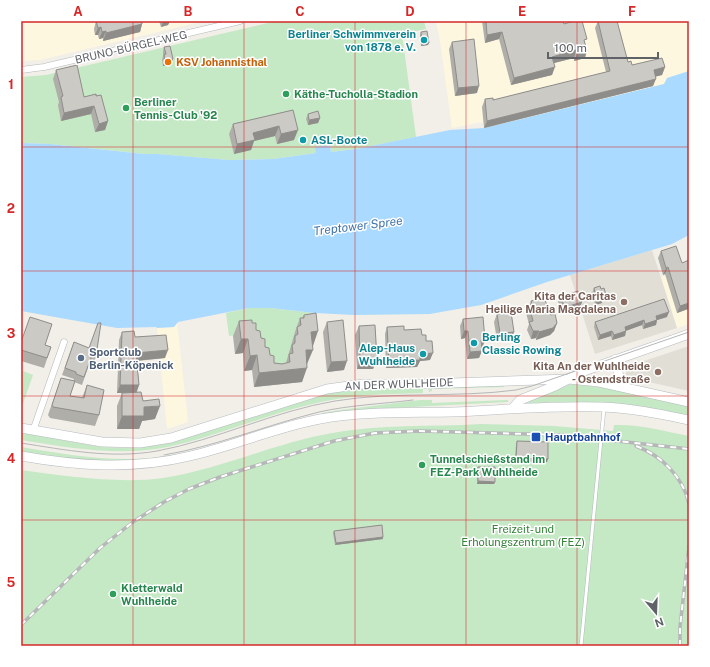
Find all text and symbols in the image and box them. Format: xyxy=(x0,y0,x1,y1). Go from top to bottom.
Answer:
text: A xyxy=(73,4,83,19)
text: B xyxy=(184,4,193,19)
text: C xyxy=(295,4,305,19)
text: D xyxy=(405,4,415,19)
text: E xyxy=(518,4,526,19)
text: F xyxy=(628,4,636,19)
street label: BRUNO-BÜRGEL-WEG xyxy=(74,27,188,66)
place label: Berliner Schwimmverein von 1878 e. V. xyxy=(288,28,416,53)
scale bar xyxy=(548,34,658,60)
marker: Berliner Schwimmverein von 1878 e. V. xyxy=(419,35,429,45)
text: 100 m xyxy=(554,41,587,55)
place label: KSV Johannisthal xyxy=(176,56,268,68)
marker: KSV Johannisthal xyxy=(163,57,173,67)
text: 1 xyxy=(8,77,14,92)
place label: Käthe-Tucholla-Stadion xyxy=(294,88,418,100)
marker: Käthe-Tucholla-Stadion xyxy=(281,89,291,99)
place label: Berliner Tennis-Club '92 xyxy=(134,96,217,121)
marker: Berliner Tennis-Club '92 xyxy=(121,103,131,113)
place label: ASL-Boote xyxy=(311,134,367,146)
marker: ASL-Boote xyxy=(298,135,308,145)
text: 2 xyxy=(7,201,15,216)
water label: Treptower Spree xyxy=(313,214,404,238)
place label: Kita der Caritas Heilige Maria Magdalena xyxy=(486,290,616,315)
marker: Kita der Caritas Heilige Maria Magdalena xyxy=(619,297,629,307)
text: 3 xyxy=(7,326,16,341)
place label: Berling Classic Rowing xyxy=(482,331,561,356)
marker: Berling Classic Rowing xyxy=(469,338,479,348)
place label: Alep-Haus Wuhlheide xyxy=(359,342,415,367)
place label: Sportclub Berlin-Köpenick xyxy=(89,346,174,371)
marker: Alep-Haus Wuhlheide xyxy=(418,349,428,359)
marker: Sportclub Berlin-Köpenick xyxy=(76,353,86,363)
place label: Kita An der Wuhlheide - Ostendstraße xyxy=(533,360,650,385)
marker: Kita An der Wuhlheide - Ostendstraße xyxy=(653,367,663,377)
street label: AN DER WUHLHEIDE xyxy=(344,376,454,392)
marker: Hauptbahnhof xyxy=(530,431,542,443)
place label: Hauptbahnhof xyxy=(545,431,621,443)
text: 4 xyxy=(7,451,16,466)
place label: Tunnelschießstand im FEZ-Park Wuhlheide xyxy=(430,453,545,478)
marker: Tunnelschießstand im FEZ-Park Wuhlheide xyxy=(417,460,427,470)
park label: Freizeit- und Erholungszentrum (FEZ) xyxy=(461,523,585,548)
text: 5 xyxy=(7,575,16,590)
place label: Kletterwald Wuhlheide xyxy=(121,582,183,607)
marker: Kletterwald Wuhlheide xyxy=(108,589,118,599)
north arrow xyxy=(636,593,676,633)
text: N xyxy=(653,615,665,630)

